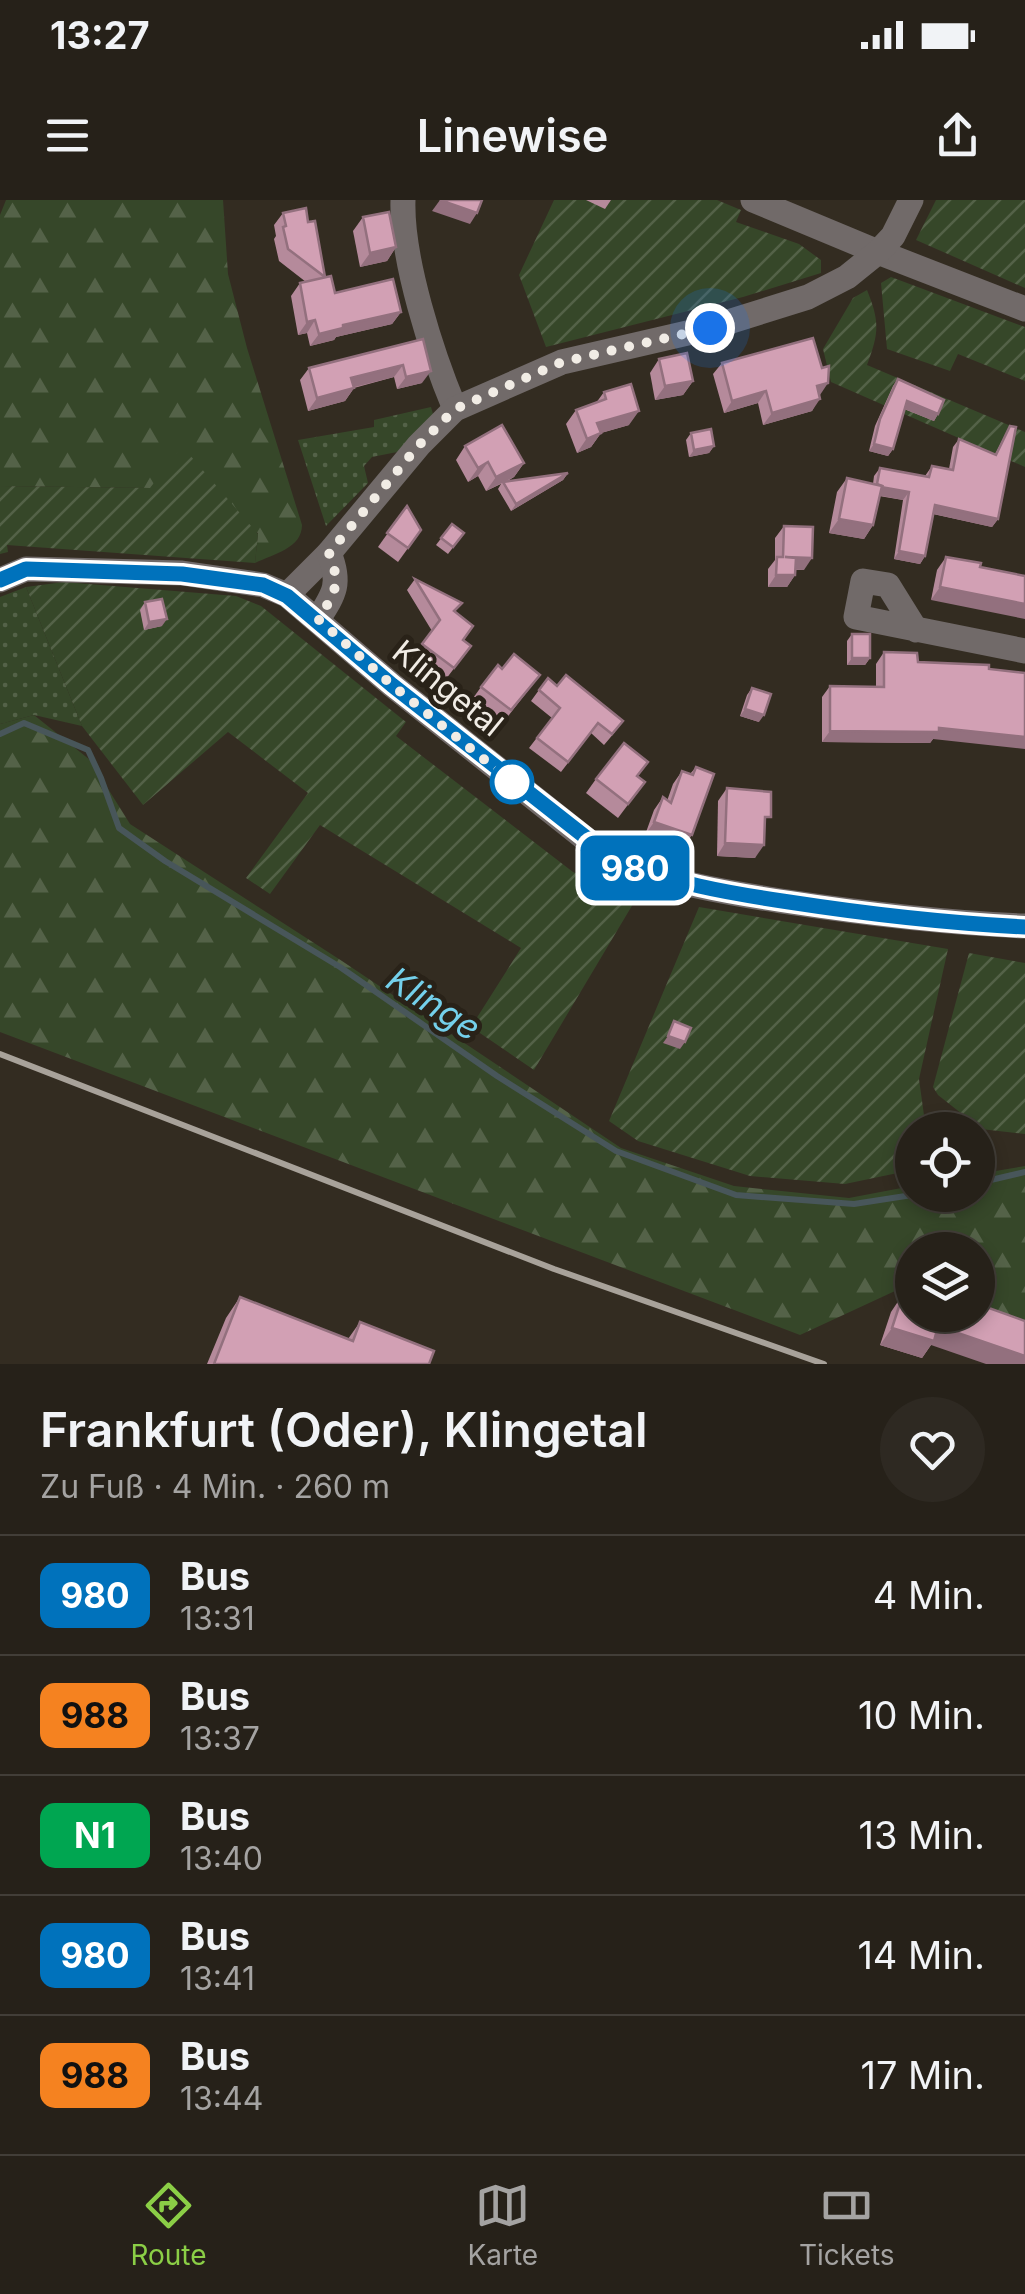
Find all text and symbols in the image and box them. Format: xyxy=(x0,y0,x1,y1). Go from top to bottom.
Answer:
text: 13:27 xyxy=(50,12,150,58)
icon: menu xyxy=(40,108,95,163)
text: Linewise xyxy=(417,108,608,163)
icon: share xyxy=(930,108,985,163)
your location xyxy=(685,303,735,353)
street label: Klingetal xyxy=(385,632,511,744)
unlabelled marker xyxy=(491,761,533,803)
line badge: 980 xyxy=(578,836,692,900)
text: 980 xyxy=(600,847,670,889)
water label: Klinge xyxy=(379,957,489,1049)
map controls xyxy=(895,1112,995,1332)
button: locate xyxy=(895,1112,995,1212)
button: layers xyxy=(895,1232,995,1332)
button: heart xyxy=(880,1397,985,1502)
text: Frankfurt (Oder), Klingetal xyxy=(40,1400,647,1459)
text: Zu Fuß · 4 Min. · 260 m xyxy=(40,1467,390,1506)
text: Bus xyxy=(180,1553,250,1599)
text: 4 Min. xyxy=(873,1572,985,1618)
text: 980 xyxy=(60,1574,130,1616)
text: 13:31 xyxy=(180,1599,255,1638)
text: Bus xyxy=(180,1673,250,1719)
text: 10 Min. xyxy=(858,1692,985,1738)
text: 988 xyxy=(61,1694,129,1736)
text: 13:37 xyxy=(180,1719,260,1758)
text: Bus xyxy=(180,1793,250,1839)
text: 13 Min. xyxy=(858,1812,985,1858)
text: N1 xyxy=(74,1814,116,1856)
text: 13:40 xyxy=(180,1839,263,1878)
text: Bus xyxy=(180,1913,250,1959)
text: 14 Min. xyxy=(857,1932,985,1978)
text: 980 xyxy=(60,1934,130,1976)
text: 13:41 xyxy=(180,1959,255,1998)
text: Bus xyxy=(180,2033,250,2079)
text: 17 Min. xyxy=(860,2052,985,2098)
text: 988 xyxy=(61,2054,129,2096)
text: 13:44 xyxy=(180,2079,263,2118)
tab: Route xyxy=(130,2178,207,2272)
tab: Karte xyxy=(467,2178,538,2272)
tab: Tickets xyxy=(799,2178,895,2272)

